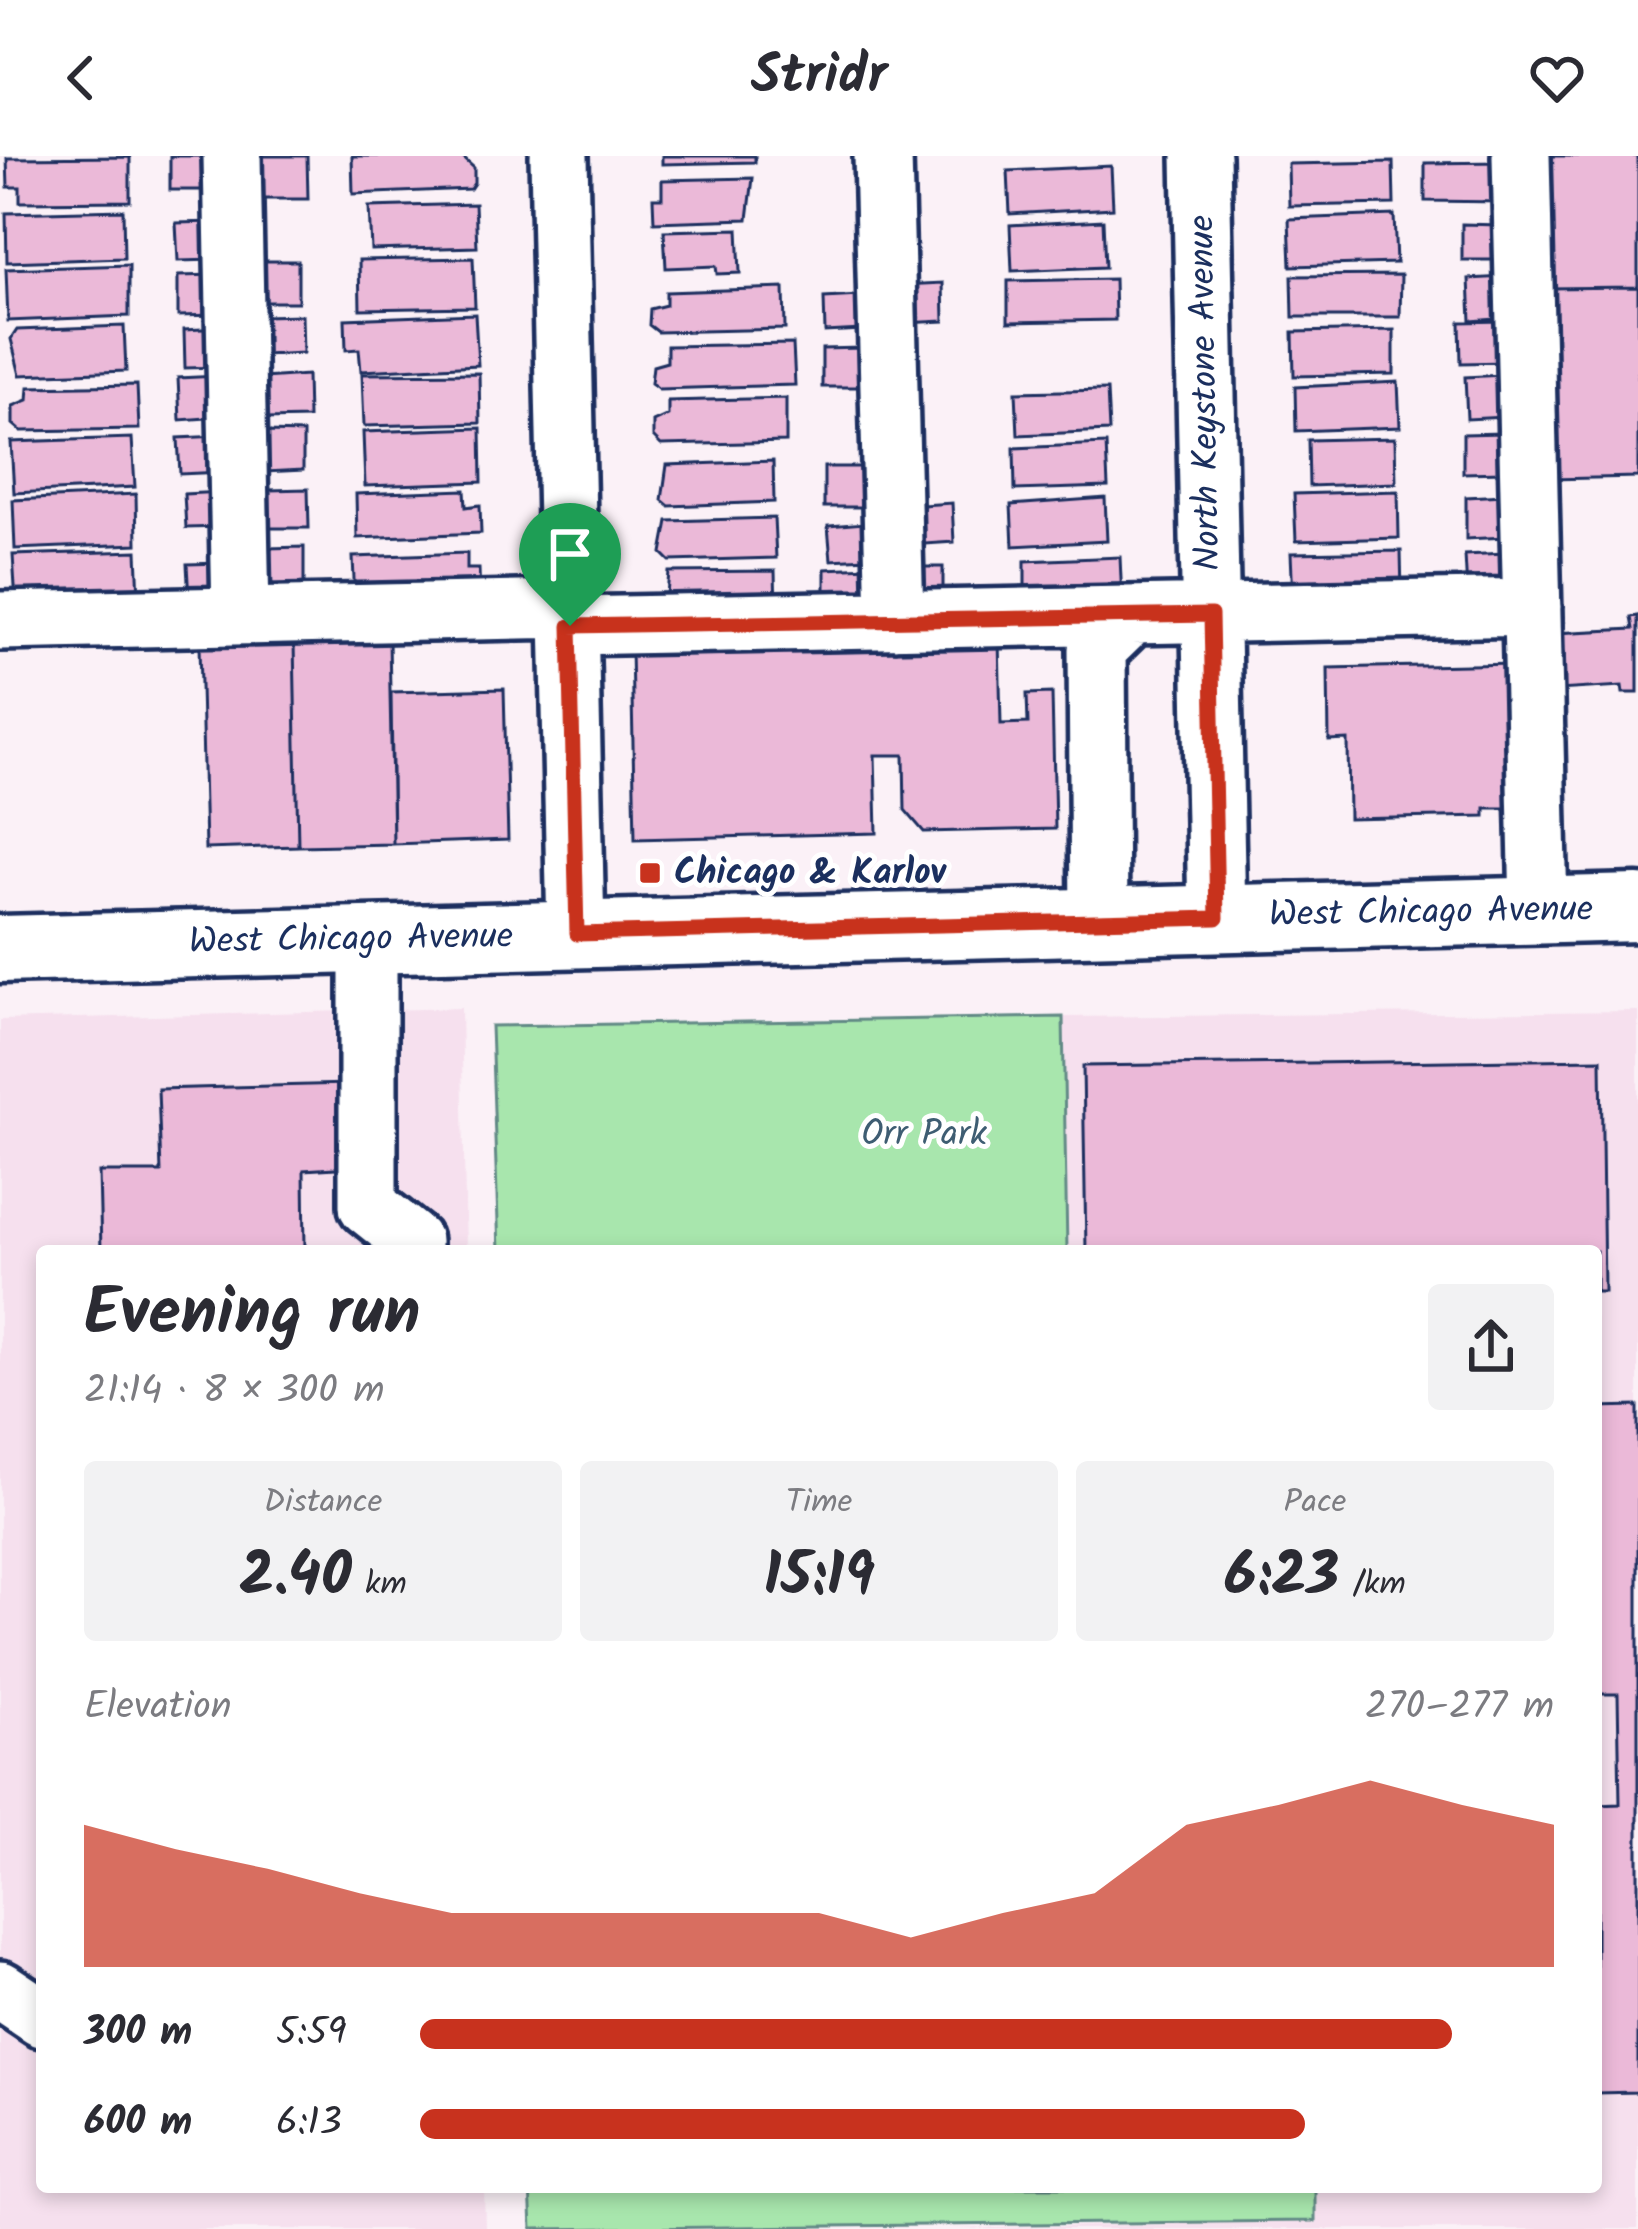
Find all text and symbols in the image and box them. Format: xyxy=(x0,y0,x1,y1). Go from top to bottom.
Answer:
text: Stridr xyxy=(751,35,887,121)
icon: back xyxy=(48,45,114,111)
icon: heart xyxy=(1524,45,1590,111)
street label: North Keystone Avenue xyxy=(1174,215,1238,571)
pin xyxy=(519,503,621,626)
icon: arrive xyxy=(537,521,603,587)
place label: Chicago & Karlov xyxy=(674,845,948,902)
marker: Chicago & Karlov xyxy=(637,860,663,886)
street label: West Chicago Avenue xyxy=(1268,882,1594,944)
street label: West Chicago Avenue xyxy=(188,909,514,971)
park label: Orr Park xyxy=(861,1107,988,1164)
text: Evening run xyxy=(84,1263,420,1368)
button: share xyxy=(1428,1284,1554,1410)
text: 21:14 · 8 × 300 m xyxy=(84,1361,385,1423)
text: Distance xyxy=(264,1477,382,1530)
text: Time xyxy=(786,1477,852,1530)
text: Pace xyxy=(1284,1477,1346,1530)
text: 2.40 xyxy=(239,1530,352,1626)
text: 15:19 xyxy=(763,1530,875,1626)
text: 6:23 xyxy=(1224,1530,1339,1626)
text: km xyxy=(352,1559,407,1612)
text: /km xyxy=(1339,1559,1406,1612)
text: Elevation xyxy=(84,1677,232,1739)
text: 270–277 m xyxy=(1365,1677,1554,1739)
text: 300 m xyxy=(84,2003,192,2065)
text: 5:59 xyxy=(276,2003,347,2065)
text: 600 m xyxy=(84,2093,192,2155)
text: 6:13 xyxy=(276,2093,342,2155)

